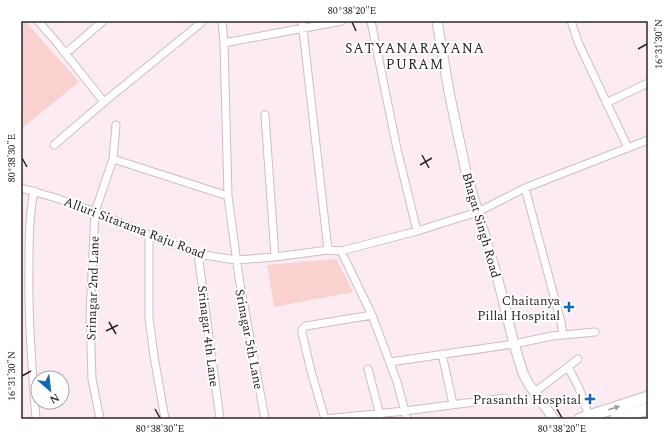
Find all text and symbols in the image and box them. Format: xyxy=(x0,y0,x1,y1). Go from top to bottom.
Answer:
text: 80°38'20"E xyxy=(328,3,376,19)
text: 16°31'30"N xyxy=(651,19,667,69)
district label: SATYANARAYANA PURAM xyxy=(345,38,485,75)
text: 80°38'30"E xyxy=(4,134,20,182)
street label: Bhagat Singh Road xyxy=(456,170,506,280)
street label: Alluri Sitarama Raju Road xyxy=(61,192,208,264)
street label: Srinagar 2nd Lane xyxy=(81,235,105,341)
street label: Srinagar 4th Lane xyxy=(192,284,224,388)
street label: Srinagar 5th Lane xyxy=(229,287,269,391)
place label: Chaitanya Pillal Hospital xyxy=(477,291,561,326)
marker: Chaitanya Pillal Hospital xyxy=(563,301,575,313)
text: 16°31'30"N xyxy=(4,351,20,401)
north arrow xyxy=(30,370,70,410)
text: N xyxy=(46,389,62,408)
place label: Prasanthi Hospital xyxy=(473,390,581,410)
marker: Prasanthi Hospital xyxy=(584,393,596,405)
one-way arrow xyxy=(608,405,620,411)
text: 80°38'30"E xyxy=(136,421,184,437)
text: 80°38'20"E xyxy=(538,421,586,437)

